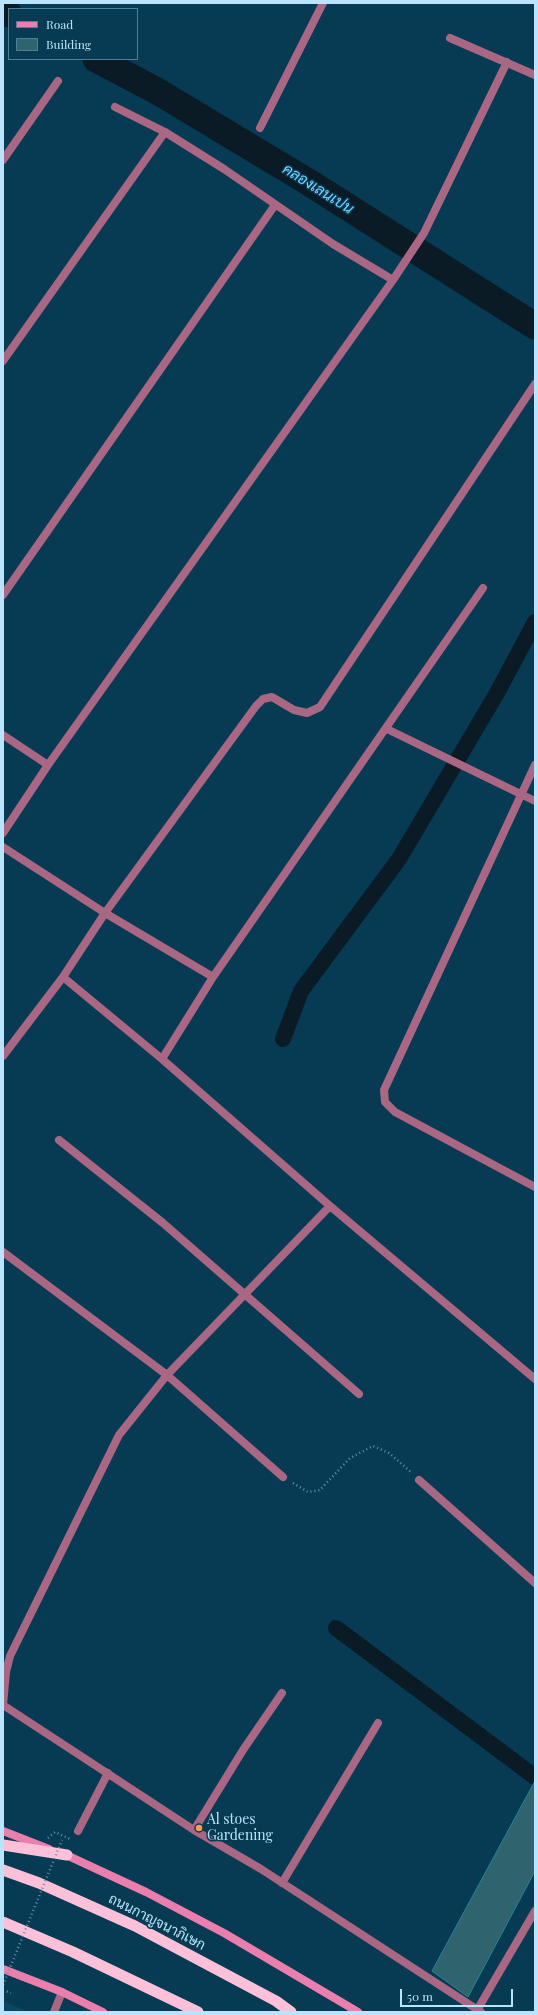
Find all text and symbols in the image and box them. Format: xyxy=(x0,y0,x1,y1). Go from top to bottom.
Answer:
legend xyxy=(8,8,138,60)
text: Road xyxy=(46,16,73,32)
text: Building xyxy=(46,36,91,52)
water label: คลองเลนเปน xyxy=(279,160,357,218)
place label: Al stoes Gardening xyxy=(207,1812,273,1844)
marker: Al stoes Gardening xyxy=(194,1823,204,1833)
street label: ถนนกาญจนาภิเษก xyxy=(106,1890,208,1954)
scale bar xyxy=(402,1981,515,2007)
text: 50 m xyxy=(407,1988,433,2004)

